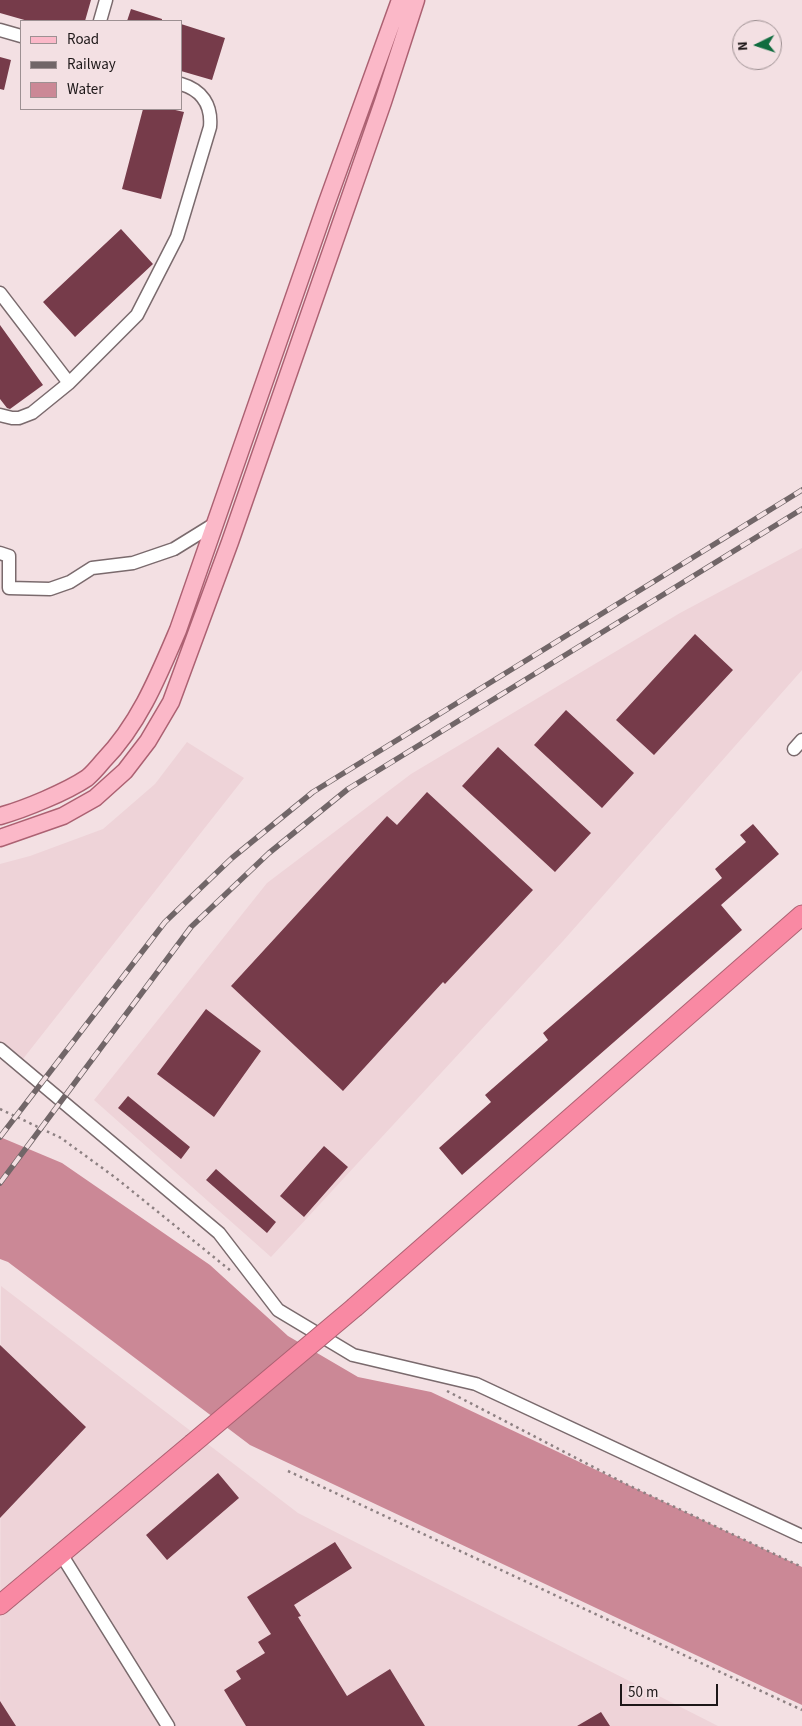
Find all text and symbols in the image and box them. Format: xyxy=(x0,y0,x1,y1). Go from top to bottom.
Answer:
legend xyxy=(20,20,182,110)
north arrow xyxy=(732,20,782,70)
text: Road xyxy=(67,29,99,50)
text: N xyxy=(733,41,753,51)
text: Railway xyxy=(67,54,116,75)
text: Water xyxy=(67,79,103,100)
scale bar xyxy=(622,1674,720,1706)
text: 50 m xyxy=(628,1682,658,1703)

